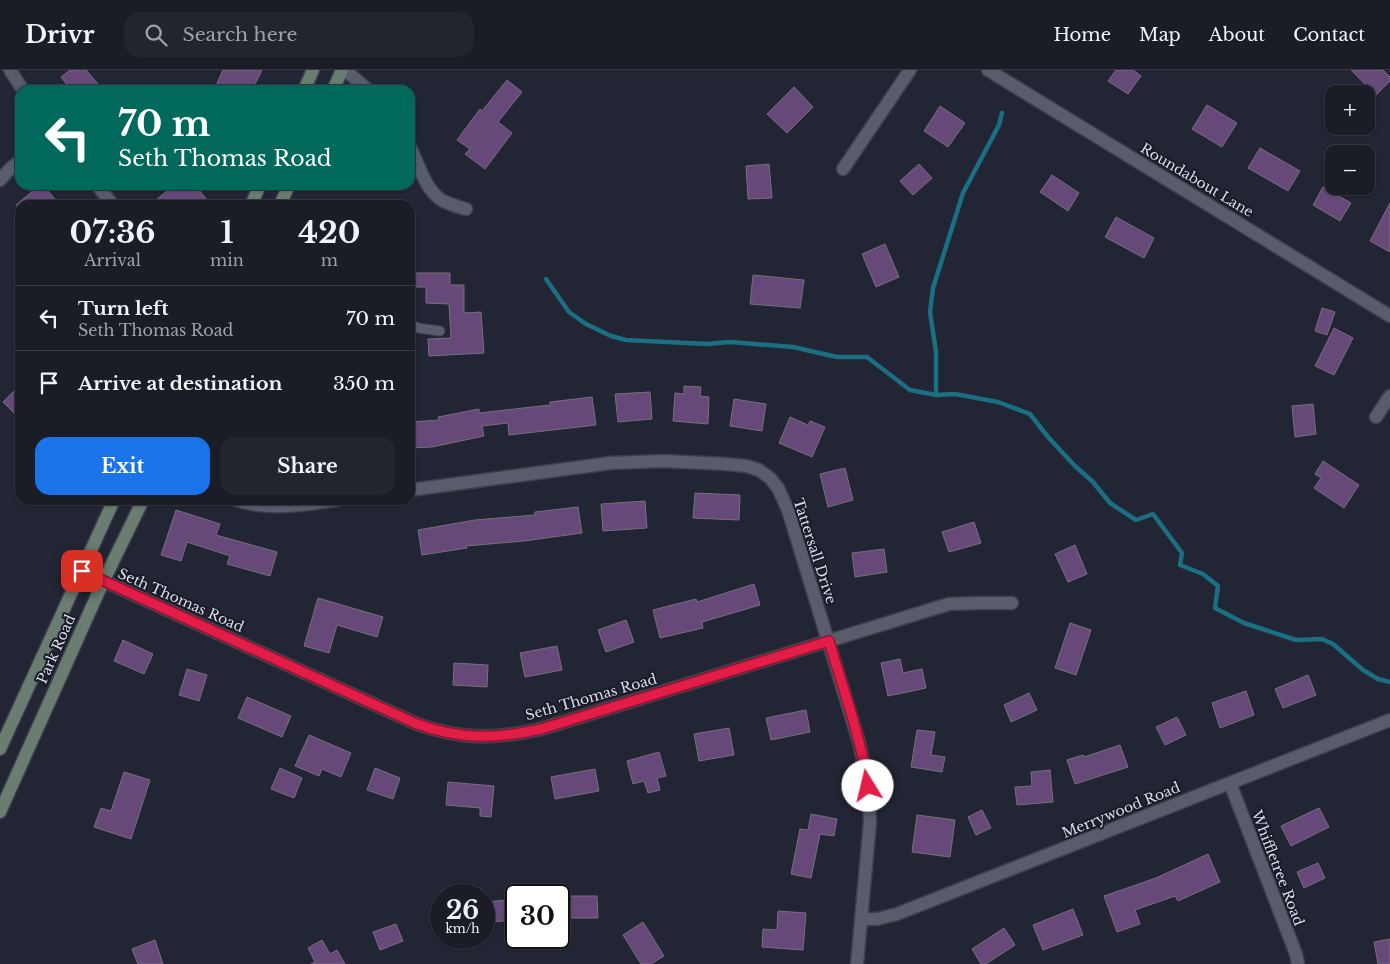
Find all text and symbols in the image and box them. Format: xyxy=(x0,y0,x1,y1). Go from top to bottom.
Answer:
search box xyxy=(124,12,474,57)
text: Drivr xyxy=(25,20,94,49)
icon: search xyxy=(142,21,170,49)
text: Search here xyxy=(182,23,297,46)
text: Home xyxy=(1053,24,1111,46)
text: Map xyxy=(1139,24,1181,46)
text: About xyxy=(1209,24,1265,46)
text: Contact xyxy=(1293,24,1365,46)
map controls xyxy=(1325,85,1375,195)
button: + xyxy=(1325,85,1375,135)
text: 70 m xyxy=(118,102,211,145)
icon: left xyxy=(35,105,100,170)
street label: Roundabout Lane xyxy=(1137,139,1257,221)
text: Seth Thomas Road xyxy=(118,145,332,172)
button: − xyxy=(1325,145,1375,195)
text: 07:36 xyxy=(70,214,156,251)
text: 1 xyxy=(220,214,233,251)
text: 420 xyxy=(298,214,360,251)
text: Arrival xyxy=(84,250,141,270)
text: min xyxy=(210,250,244,270)
text: m xyxy=(321,250,338,270)
text: Turn left xyxy=(78,297,169,320)
icon: left xyxy=(35,304,63,332)
text: 70 m xyxy=(346,307,395,330)
text: Seth Thomas Road xyxy=(78,320,233,340)
icon: arrive xyxy=(35,369,63,397)
text: Arrive at destination xyxy=(78,372,282,395)
text: 350 m xyxy=(333,372,395,395)
button: Exit xyxy=(35,437,210,495)
button: Share xyxy=(220,437,395,495)
street label: Tattersall Drive xyxy=(789,496,841,606)
pin xyxy=(61,550,103,592)
icon: arrive xyxy=(68,557,96,585)
street label: Seth Thomas Road xyxy=(115,564,247,636)
street label: Park Road xyxy=(33,611,79,686)
street label: Seth Thomas Road xyxy=(523,669,659,724)
position arrow xyxy=(841,759,893,811)
street label: Merrywood Road xyxy=(1059,778,1183,842)
street label: Whiffletree Road xyxy=(1247,807,1309,929)
speed limit sign: 30 xyxy=(505,884,570,949)
text: 26 xyxy=(446,895,479,926)
text: km/h xyxy=(445,921,480,936)

